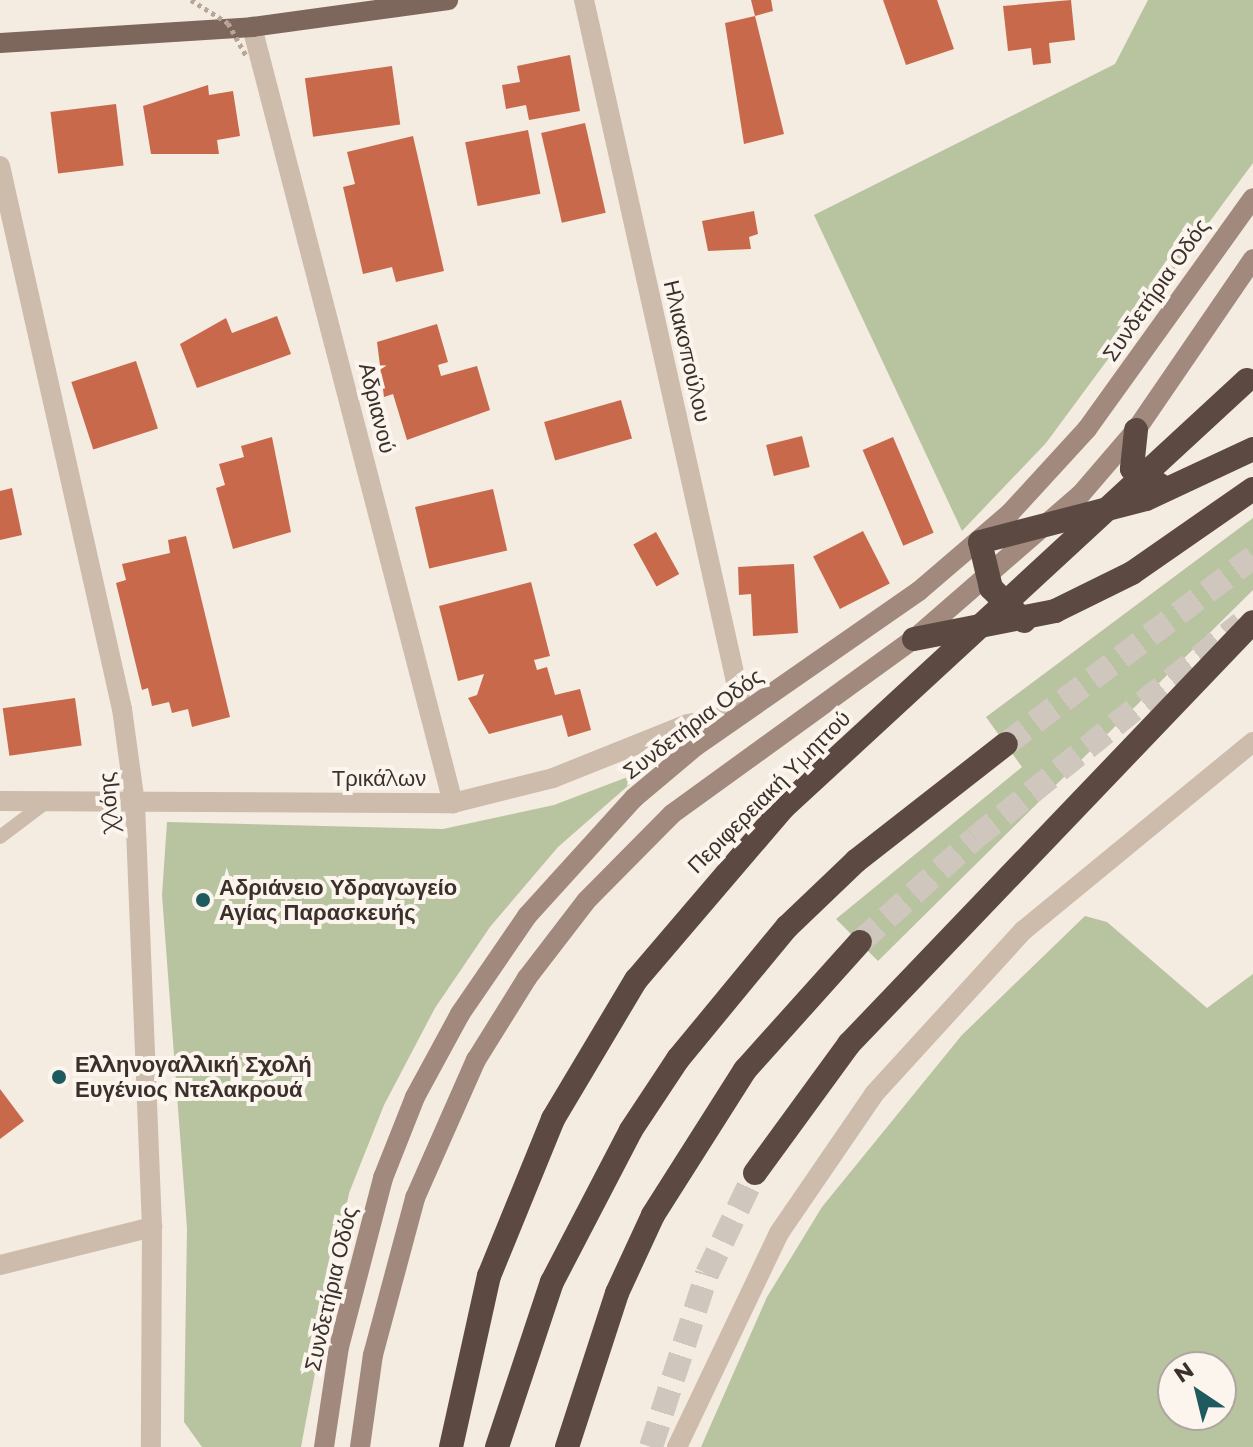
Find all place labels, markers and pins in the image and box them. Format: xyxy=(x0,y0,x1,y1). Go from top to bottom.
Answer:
place label: Αδριάνειο Υδραγωγείο Αγίας Παρασκευής xyxy=(219,874,457,926)
marker: Αδριάνειο Υδραγωγείο Αγίας Παρασκευής xyxy=(194,891,212,909)
place label: Ελληνογαλλική Σχολή Ευγένιος Ντελακρουά xyxy=(75,1051,312,1102)
marker: Ελληνογαλλική Σχολή Ευγένιος Ντελακρουά xyxy=(50,1068,68,1086)

